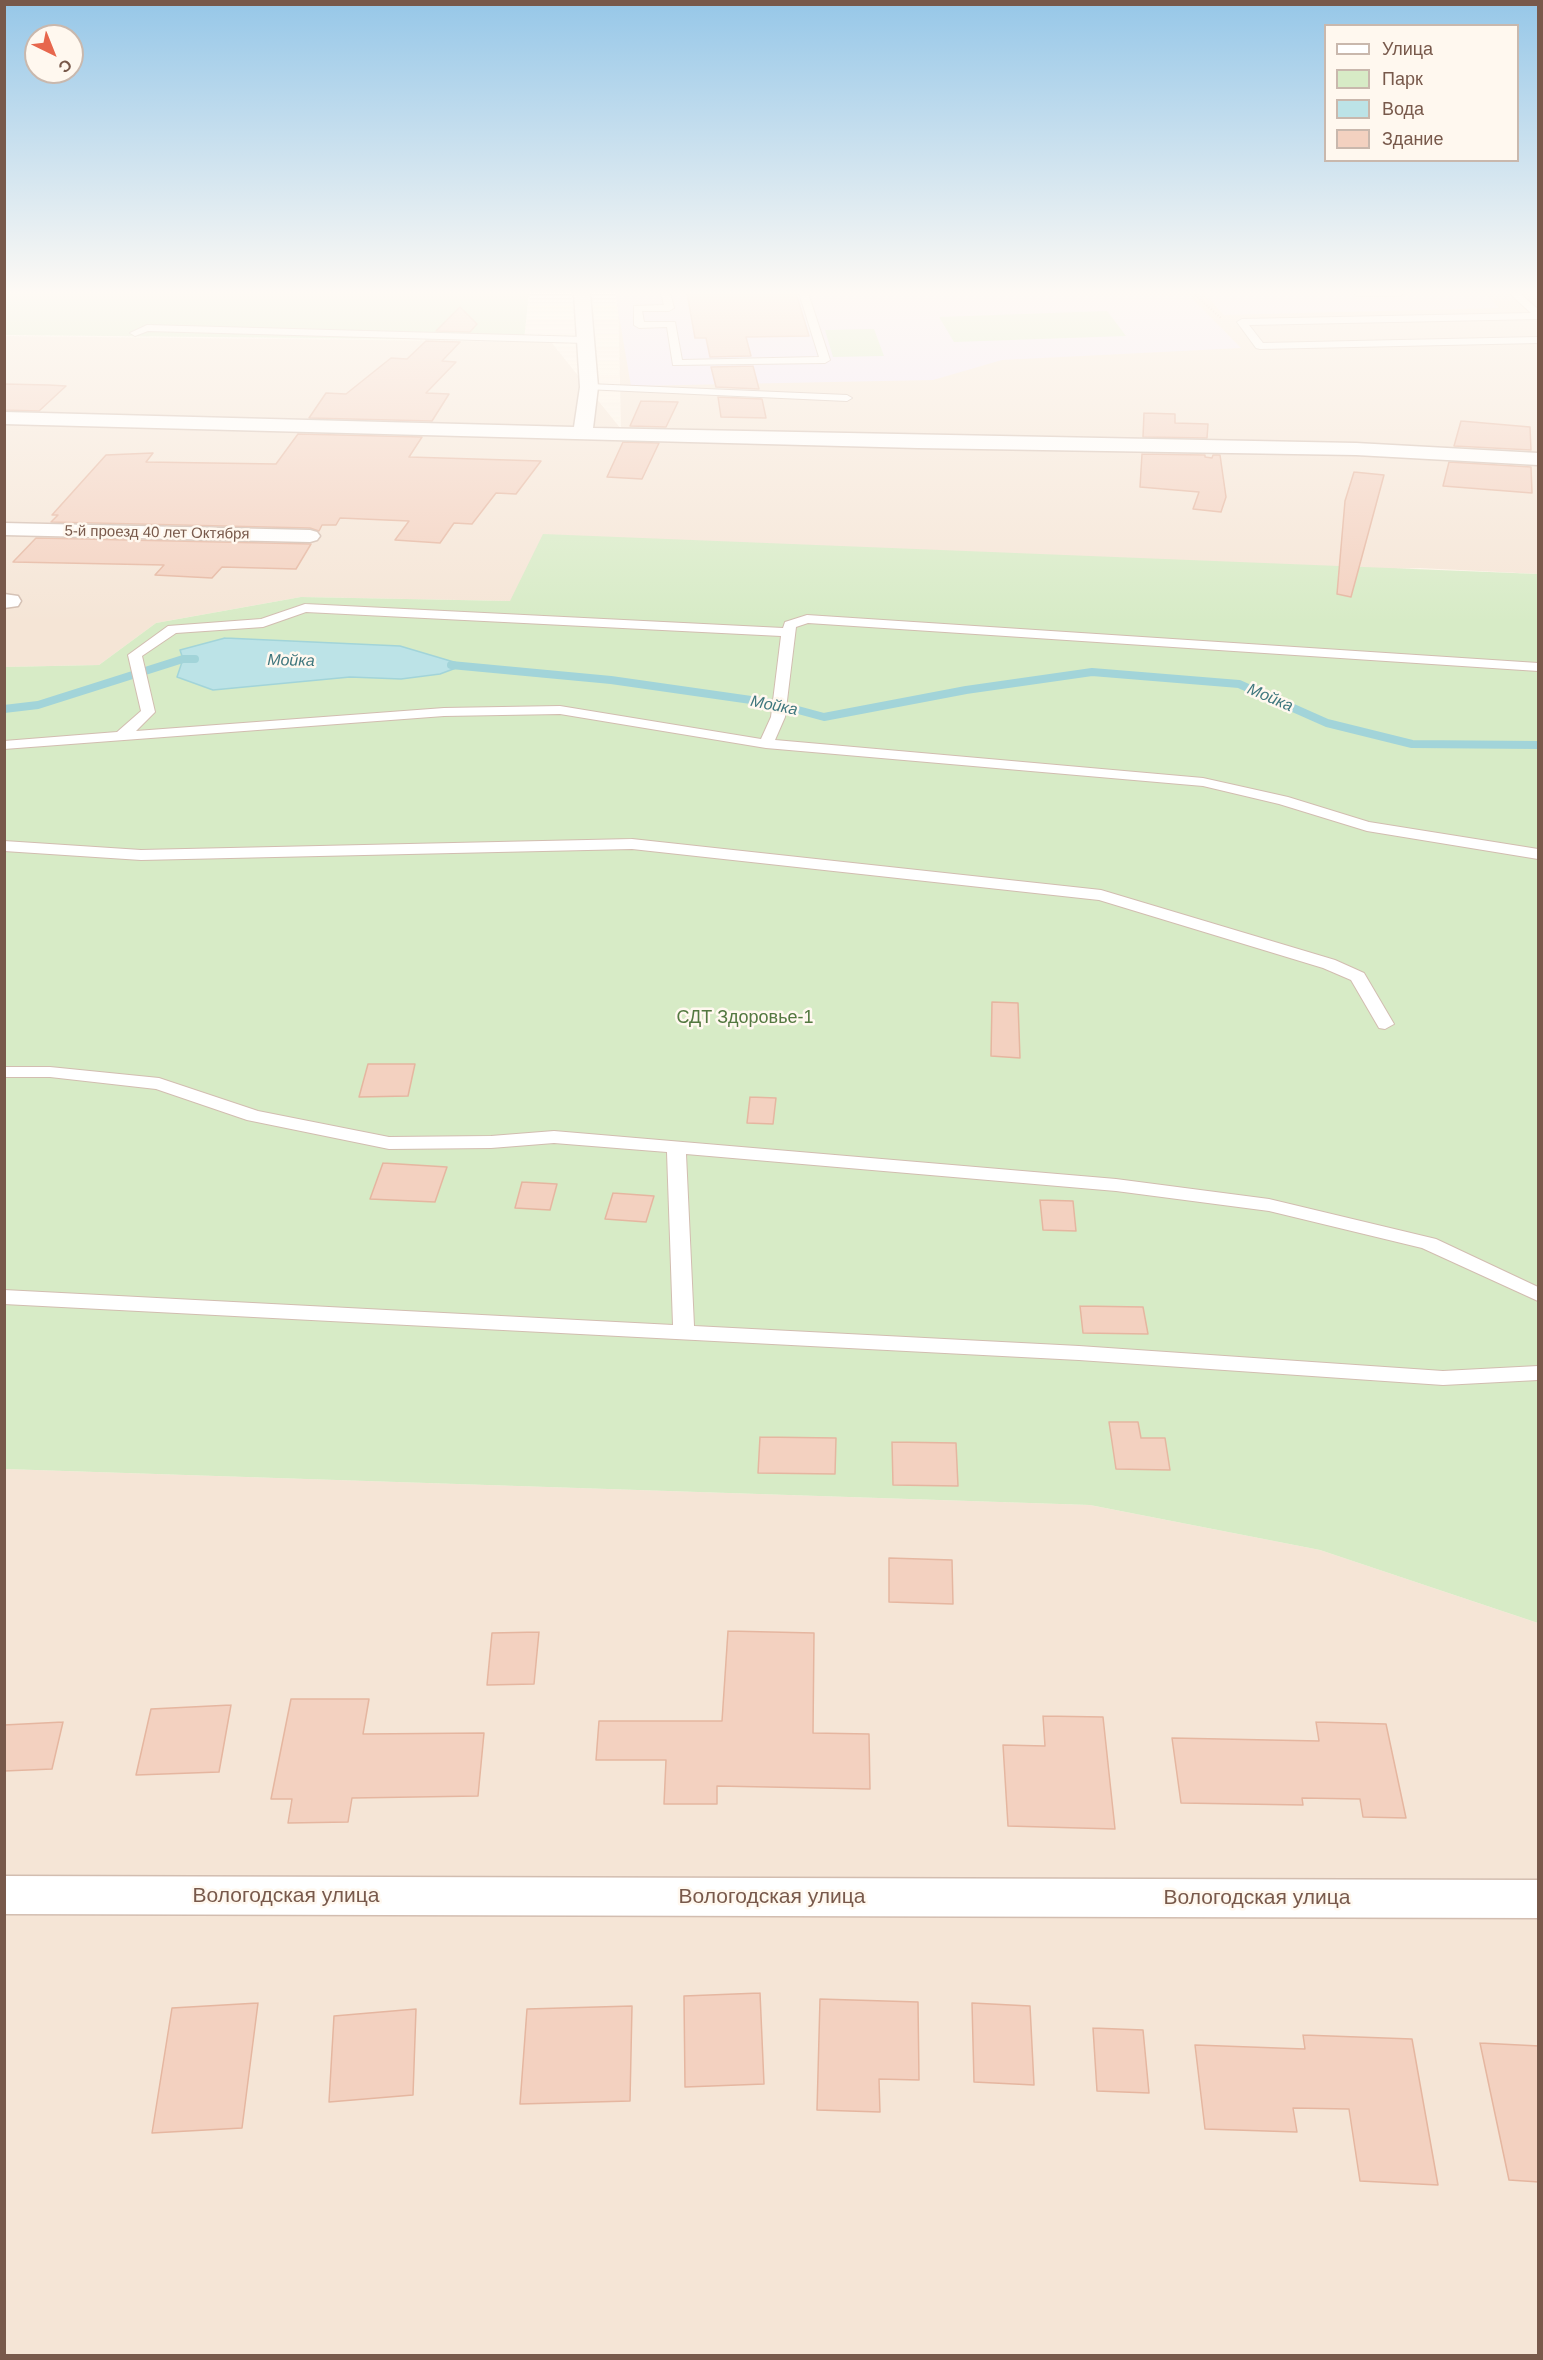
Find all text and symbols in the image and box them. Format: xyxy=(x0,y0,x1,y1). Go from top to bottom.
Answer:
north arrow xyxy=(24,24,84,84)
legend xyxy=(1324,24,1519,162)
text: Улица xyxy=(1382,39,1433,59)
text: С xyxy=(55,56,75,76)
text: Парк xyxy=(1382,69,1423,89)
text: Вода xyxy=(1382,99,1424,119)
text: Здание xyxy=(1382,129,1443,149)
street label: 5-й проезд 40 лет Октября xyxy=(64,522,250,544)
water label: Мойка xyxy=(267,651,315,671)
water label: Мойка xyxy=(1244,680,1296,716)
water label: Мойка xyxy=(749,692,799,720)
park label: СДТ Здоровье-1 xyxy=(676,1007,814,1029)
street label: Вологодская улица xyxy=(193,1883,379,1909)
street label: Вологодская улица xyxy=(679,1884,865,1910)
street label: Вологодская улица xyxy=(1164,1885,1350,1911)

